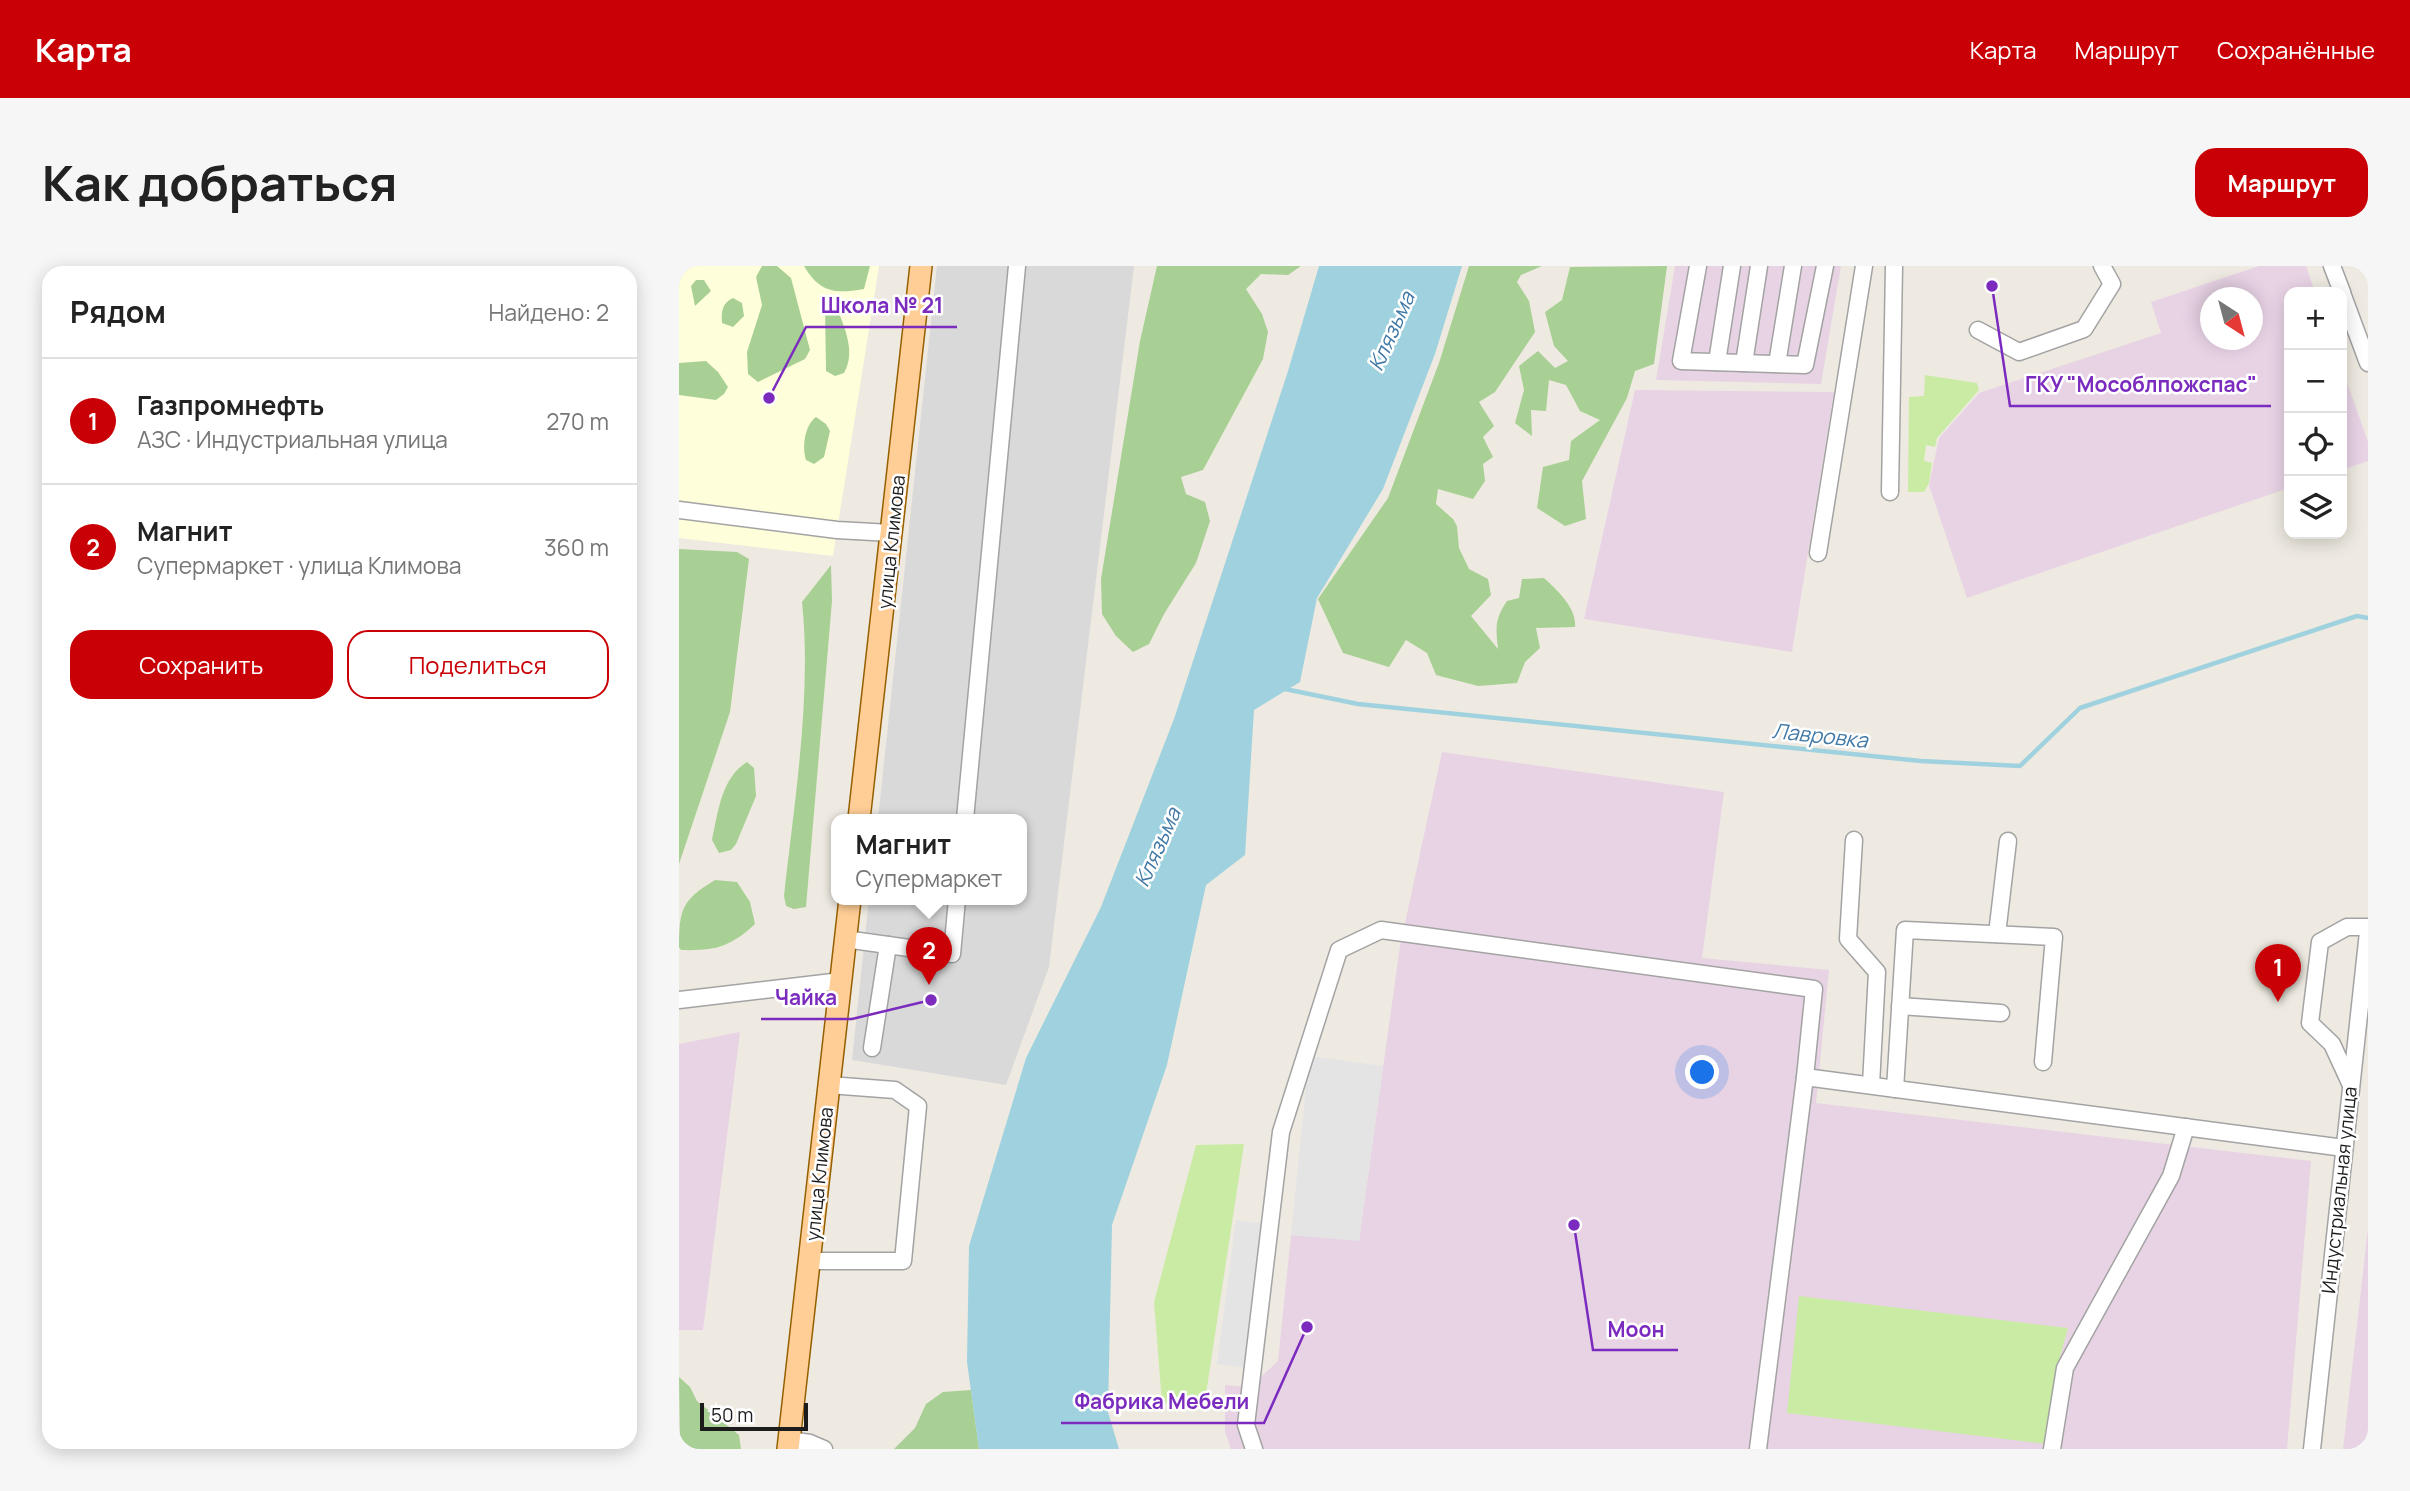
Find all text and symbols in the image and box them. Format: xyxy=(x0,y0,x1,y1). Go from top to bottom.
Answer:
text: Карта xyxy=(35,27,132,72)
text: Карта xyxy=(1970,33,2037,66)
text: Маршрут xyxy=(2075,33,2179,66)
text: Сохранённые xyxy=(2217,33,2375,66)
button: Маршрут xyxy=(2195,148,2368,217)
text: Как добраться xyxy=(42,149,397,216)
callout: Школа № 21 xyxy=(806,285,957,327)
water label: Клязьма xyxy=(1361,286,1421,375)
north arrow xyxy=(2200,287,2263,350)
map controls xyxy=(2284,287,2347,539)
button: + xyxy=(2284,287,2347,350)
text: Рядом xyxy=(70,291,166,332)
text: Школа № 21 xyxy=(821,291,943,319)
text: Найдено: 2 xyxy=(488,296,609,328)
button: − xyxy=(2284,350,2347,413)
callout: ГКУ "Мособлпожспас" xyxy=(2010,364,2271,406)
text: ГКУ "Мособлпожспас" xyxy=(2025,370,2257,398)
text: Газпромнефть xyxy=(137,387,324,423)
text: 1 xyxy=(88,405,98,437)
text: 270 m xyxy=(546,405,609,437)
button: locate xyxy=(2284,413,2347,476)
text: АЗС · Индустриальная улица xyxy=(137,423,448,455)
street label: улица Климова xyxy=(871,474,911,610)
button: layers xyxy=(2284,476,2347,539)
text: Магнит xyxy=(137,513,233,549)
text: 2 xyxy=(86,531,100,563)
text: 360 m xyxy=(544,531,609,563)
text: Супермаркет · улица Климова xyxy=(137,549,462,581)
button: Сохранить xyxy=(70,630,333,699)
button: Поделиться xyxy=(347,630,609,699)
water label: Лавровка xyxy=(1771,716,1870,754)
water label: Клязьма xyxy=(1127,802,1187,891)
popup xyxy=(831,814,1027,905)
text: Магнит xyxy=(856,826,951,862)
text: Супермаркет xyxy=(856,862,1002,894)
pin: 2 xyxy=(906,927,952,985)
pin: 1 xyxy=(2255,944,2301,1002)
callout: Чайка xyxy=(761,977,852,1019)
text: Чайка xyxy=(775,983,837,1011)
your location xyxy=(1685,1055,1719,1089)
street label: Индустриальная улица xyxy=(2315,1085,2363,1295)
street label: улица Климова xyxy=(799,1106,839,1242)
callout: Моон xyxy=(1593,1308,1678,1350)
text: Моон xyxy=(1608,1315,1664,1343)
callout: Фабрика Мебели xyxy=(1061,1381,1264,1423)
text: Фабрика Мебели xyxy=(1075,1387,1249,1415)
scale bar xyxy=(700,1400,809,1432)
text: 50 m xyxy=(711,1402,753,1428)

